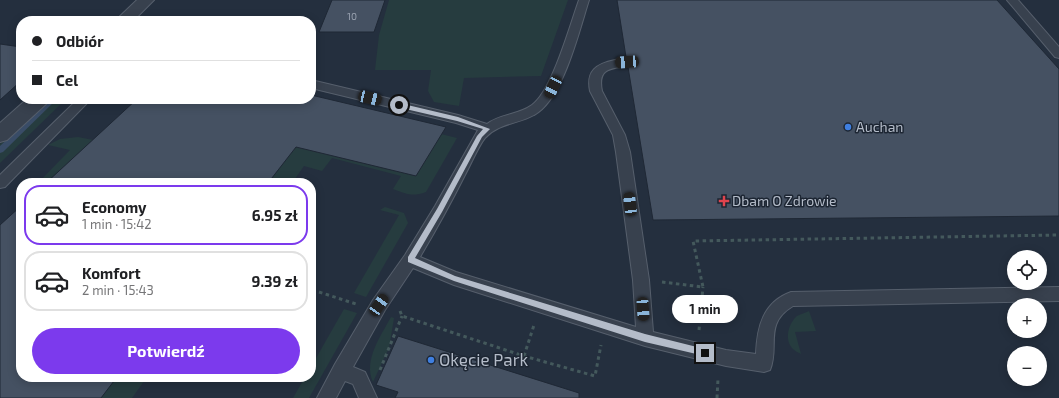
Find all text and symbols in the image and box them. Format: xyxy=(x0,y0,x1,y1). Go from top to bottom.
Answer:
house number: 10 xyxy=(347,10,357,22)
text: Odbiór xyxy=(56,32,104,50)
car xyxy=(615,55,639,69)
text: Cel xyxy=(56,71,78,89)
car xyxy=(542,74,564,100)
car xyxy=(357,89,383,107)
route start xyxy=(390,96,408,114)
place label: Auchan xyxy=(856,118,904,135)
marker: Auchan xyxy=(843,122,853,132)
car xyxy=(623,191,637,217)
place label: Dbam O Zdrowie xyxy=(732,192,837,209)
marker: Dbam O Zdrowie xyxy=(719,196,729,206)
icon: car xyxy=(34,197,70,233)
text: Economy xyxy=(82,198,147,216)
text: 6.95 zł xyxy=(252,206,298,224)
text: 1 min · 15:42 xyxy=(82,216,152,232)
map controls xyxy=(1007,250,1047,386)
button: locate xyxy=(1007,250,1047,290)
icon: car xyxy=(34,263,70,299)
text: Komfort xyxy=(82,264,141,282)
text: 9.39 zł xyxy=(252,272,298,290)
text: 2 min · 15:43 xyxy=(82,282,154,298)
car xyxy=(367,292,391,318)
callout: 1 min xyxy=(672,295,738,323)
car xyxy=(636,297,650,321)
button: + xyxy=(1007,298,1047,338)
text: 1 min xyxy=(689,301,721,317)
button: Potwierdź xyxy=(32,328,300,374)
route end xyxy=(696,344,714,362)
button: − xyxy=(1007,346,1047,386)
place label: Okęcie Park xyxy=(439,349,528,370)
marker: Okęcie Park xyxy=(426,355,436,365)

